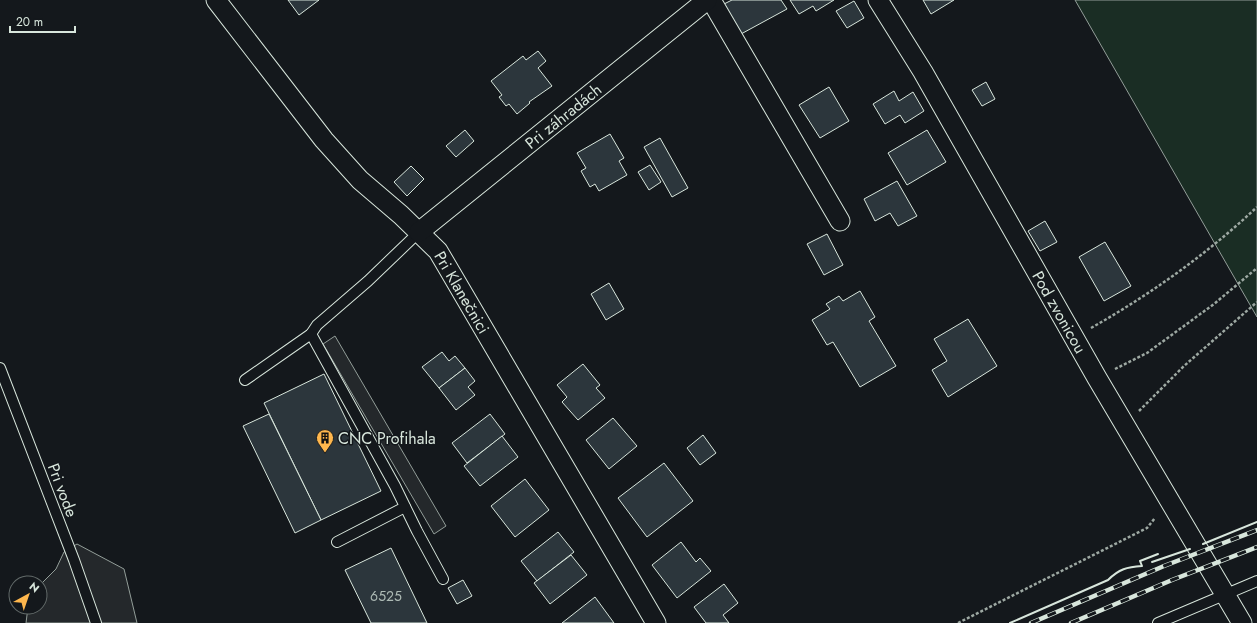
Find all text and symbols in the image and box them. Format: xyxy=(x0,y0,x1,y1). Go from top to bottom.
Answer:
scale bar xyxy=(10,8,75,34)
text: 20 m xyxy=(16,13,43,31)
street label: Pri záhradách xyxy=(520,78,607,154)
street label: Pri Klanečnici xyxy=(429,247,495,338)
street label: Pod zvonicou xyxy=(1026,267,1092,358)
place label: CNC Profihala xyxy=(338,427,436,450)
building icon: CNC Profihala xyxy=(315,428,335,453)
street label: Pri vode xyxy=(42,460,83,520)
north arrow xyxy=(8,575,48,615)
text: N xyxy=(26,578,43,596)
house number: 6525 xyxy=(370,586,402,606)

